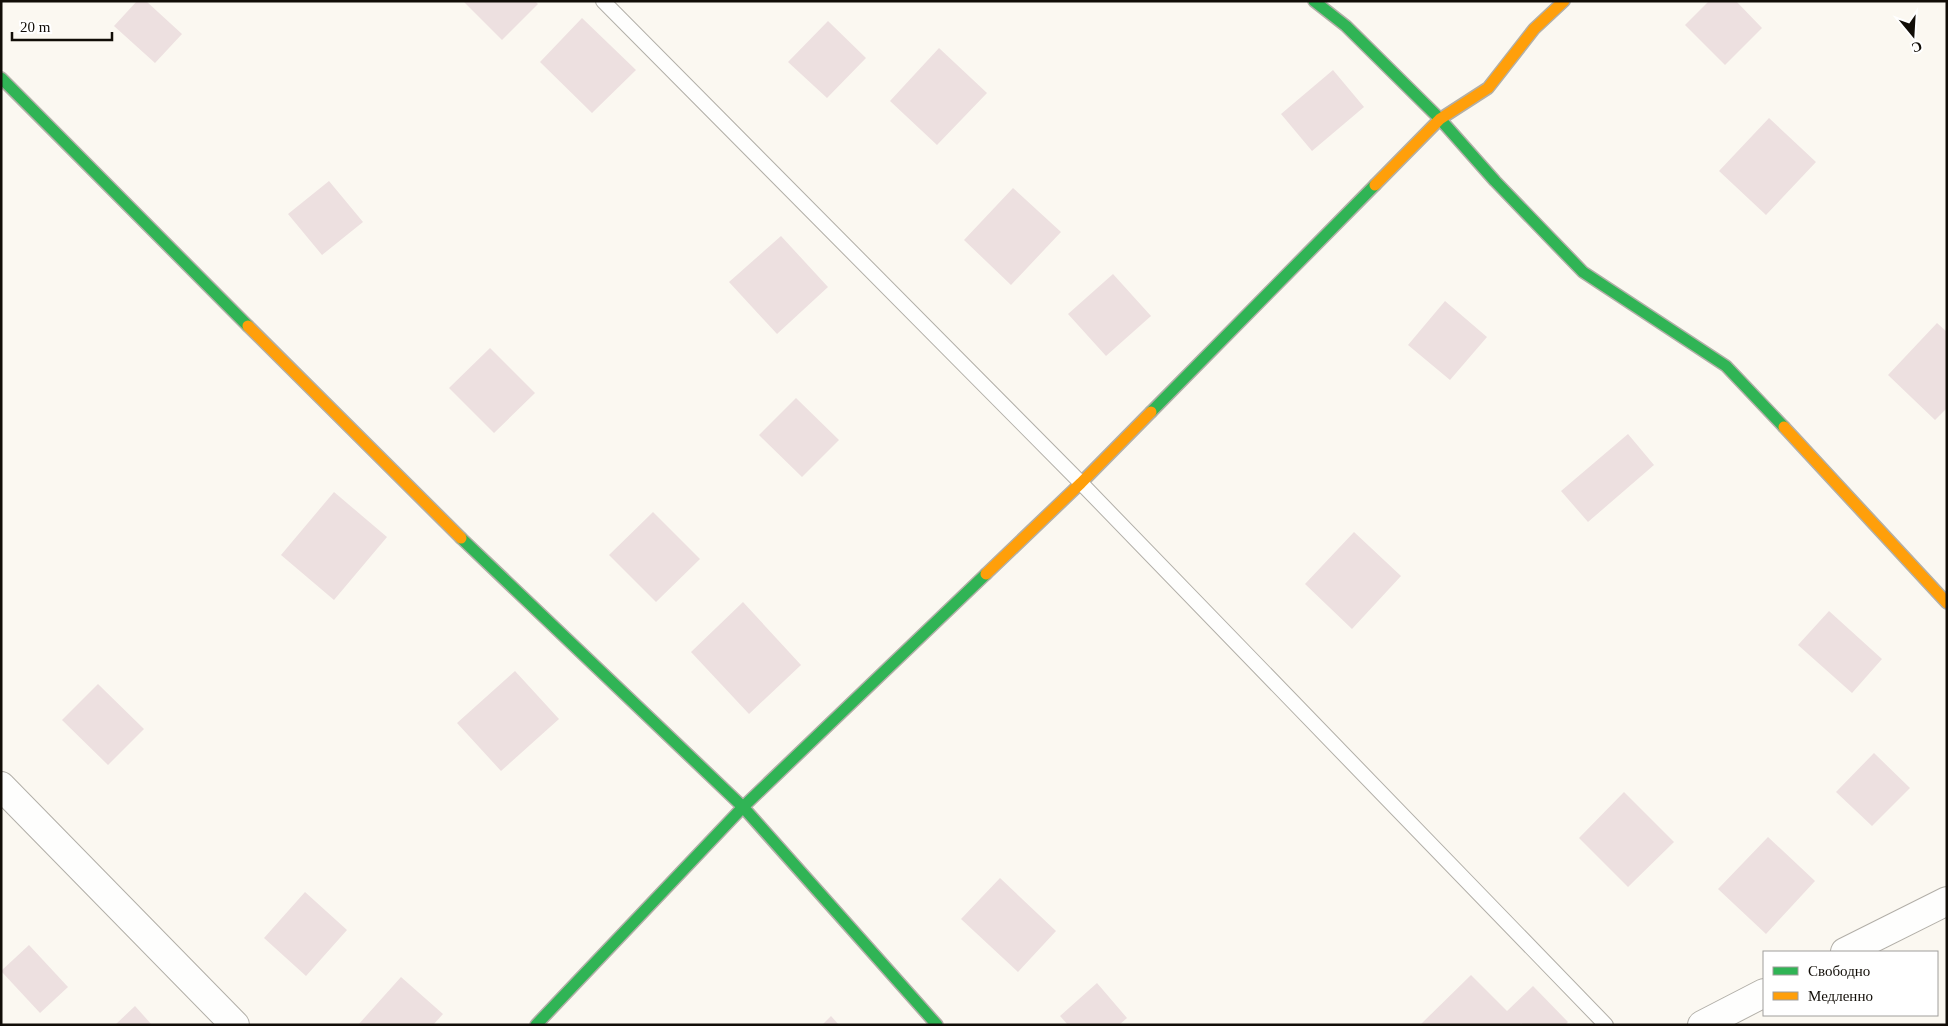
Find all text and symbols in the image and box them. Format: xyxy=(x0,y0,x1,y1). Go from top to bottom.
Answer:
scale bar xyxy=(12,10,112,42)
north arrow xyxy=(1888,10,1938,60)
text: 20 m xyxy=(20,19,51,35)
text: С xyxy=(1910,38,1924,56)
legend xyxy=(1763,951,1938,1016)
text: Свободно xyxy=(1808,963,1870,979)
text: Медленно xyxy=(1808,988,1873,1004)

